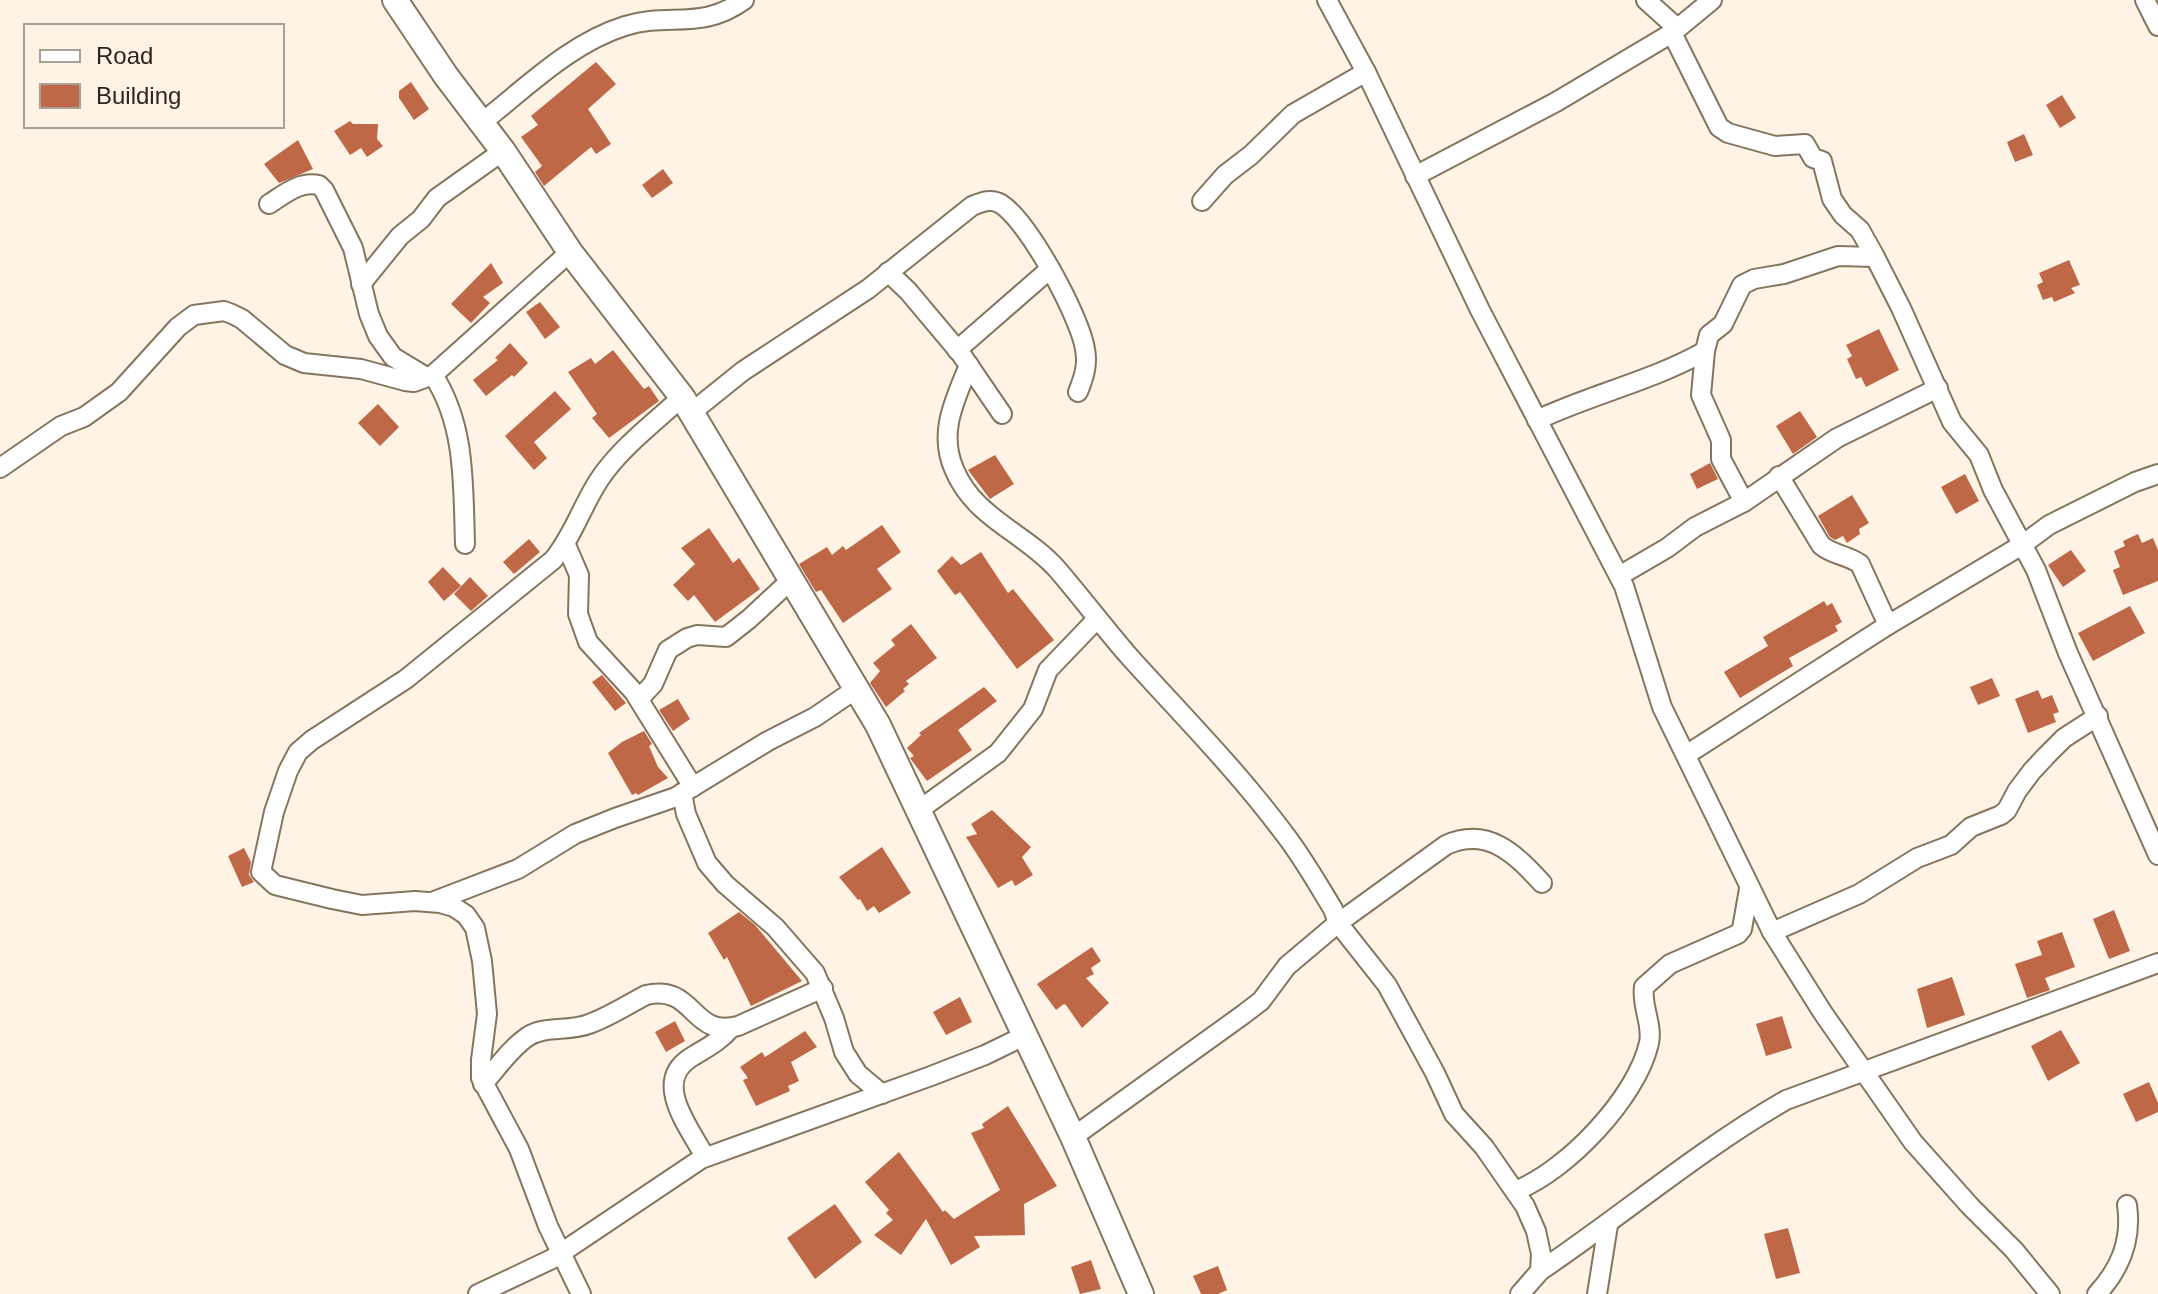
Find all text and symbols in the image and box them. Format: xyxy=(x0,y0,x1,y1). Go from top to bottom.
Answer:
legend xyxy=(24,24,284,128)
text: Road xyxy=(96,42,153,69)
text: Building xyxy=(96,82,181,109)

